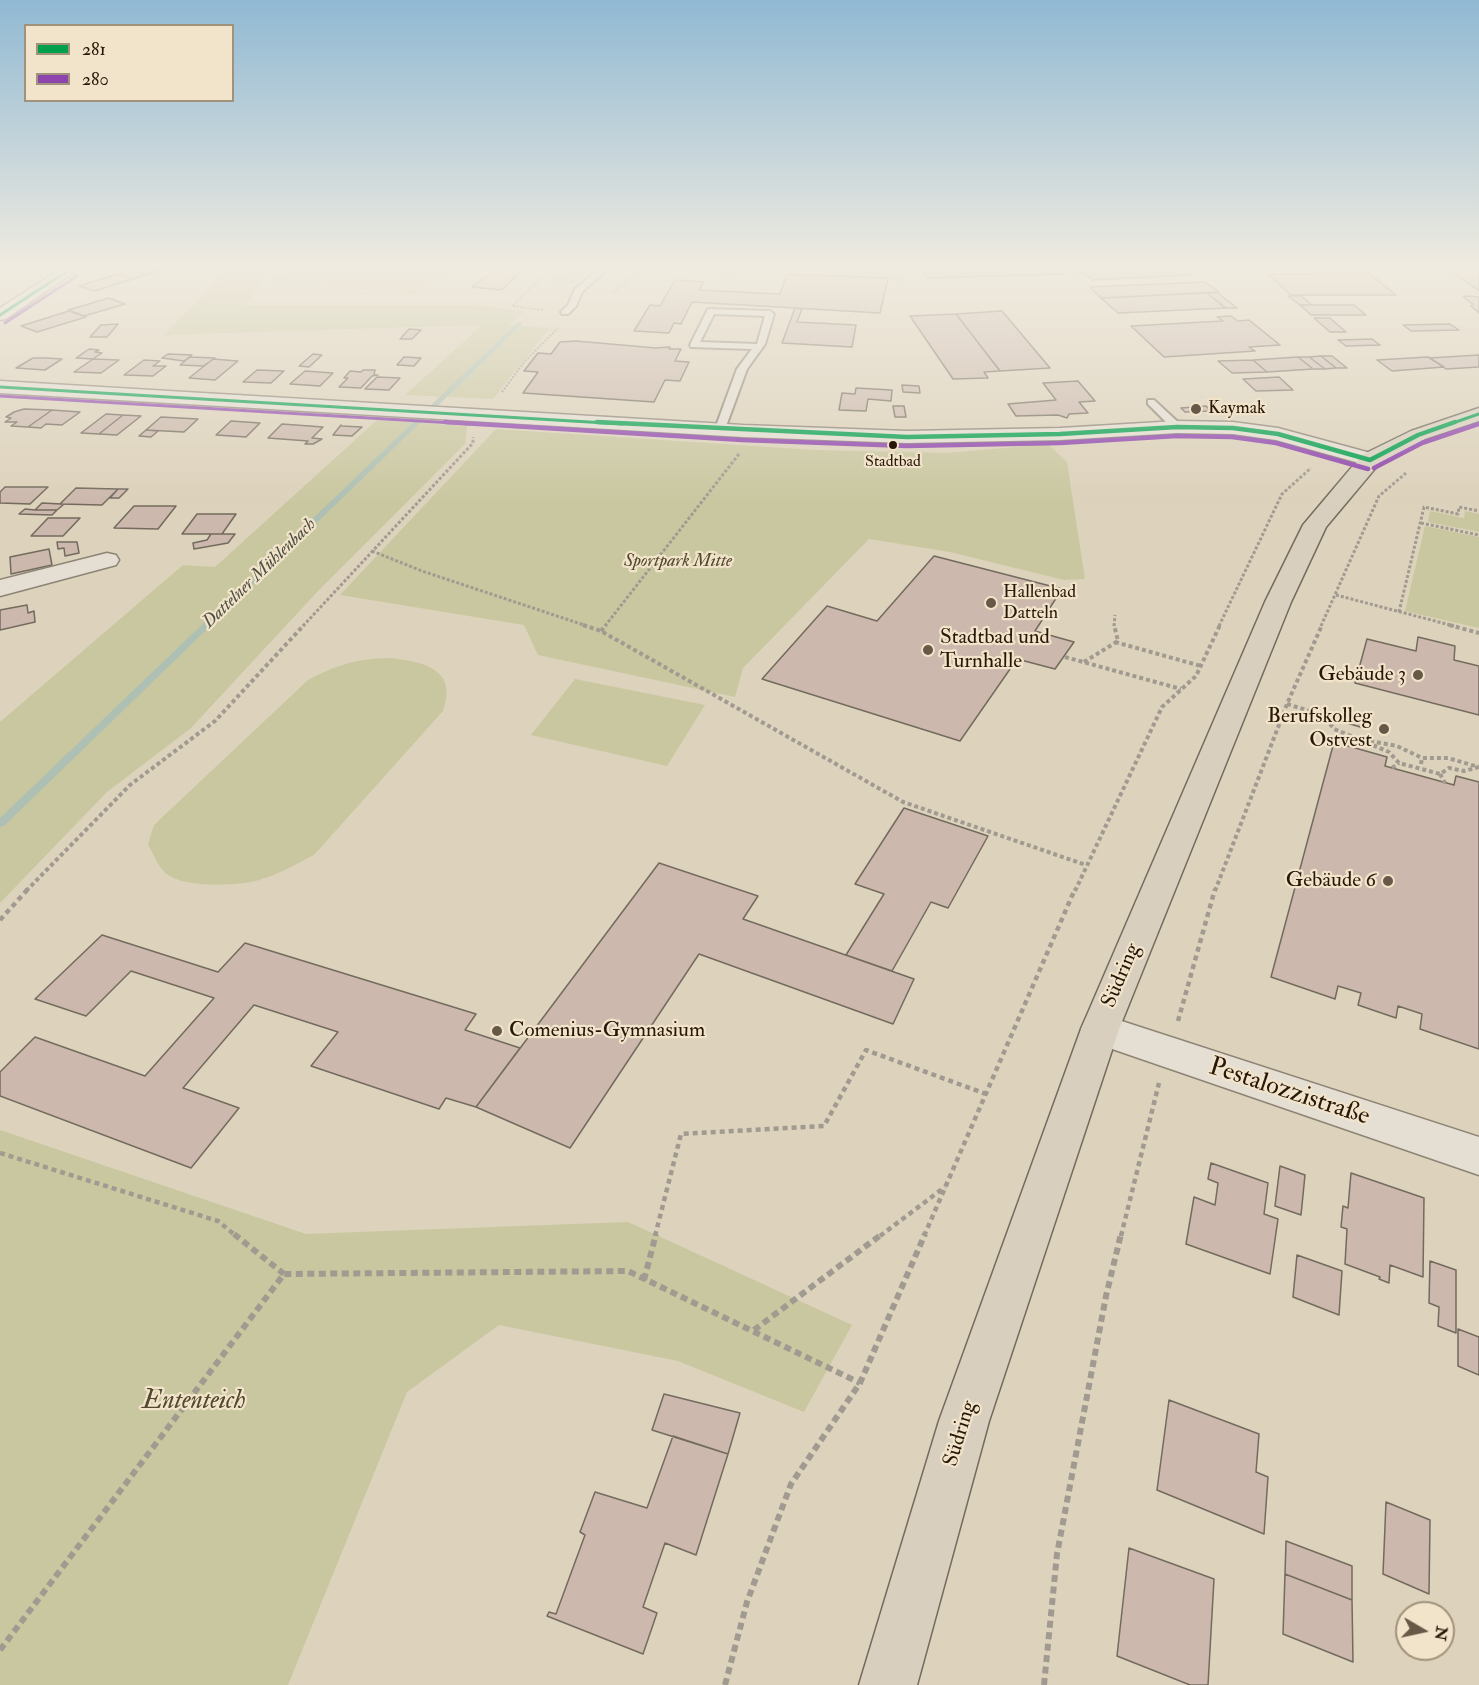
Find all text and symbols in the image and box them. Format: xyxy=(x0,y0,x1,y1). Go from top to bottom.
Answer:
legend xyxy=(24,24,234,102)
text: 281 xyxy=(82,38,106,61)
text: 280 xyxy=(82,68,109,91)
place label: Kaymak xyxy=(1208,398,1266,420)
marker: Kaymak xyxy=(1189,402,1203,416)
marker: Stadtbad xyxy=(887,439,899,451)
place label: Stadtbad xyxy=(865,453,921,473)
water label: Dattelner Mühlenbach xyxy=(199,514,321,634)
park label: Sportpark Mitte xyxy=(624,551,732,573)
place label: Hallenbad Datteln xyxy=(1003,582,1076,624)
marker: Hallenbad Datteln xyxy=(984,596,998,610)
place label: Stadtbad und Turnhalle xyxy=(940,625,1050,675)
marker: Stadtbad und Turnhalle xyxy=(921,643,935,657)
place label: Gebäude 3 xyxy=(1318,662,1406,688)
marker: Gebäude 3 xyxy=(1411,668,1425,682)
place label: Berufskolleg Ostvest xyxy=(1267,704,1372,754)
marker: Berufskolleg Ostvest xyxy=(1377,722,1391,736)
place label: Gebäude 6 xyxy=(1286,868,1376,894)
marker: Gebäude 6 xyxy=(1381,874,1395,888)
street label: Südring xyxy=(1097,940,1147,1012)
place label: Comenius-Gymnasium xyxy=(509,1018,705,1044)
marker: Comenius-Gymnasium xyxy=(490,1024,504,1038)
street label: Pestalozzistraße xyxy=(1205,1052,1373,1134)
park label: Ententeich xyxy=(142,1386,246,1418)
street label: Südring xyxy=(939,1398,983,1470)
north arrow xyxy=(1395,1601,1455,1661)
text: N xyxy=(1430,1625,1452,1642)

